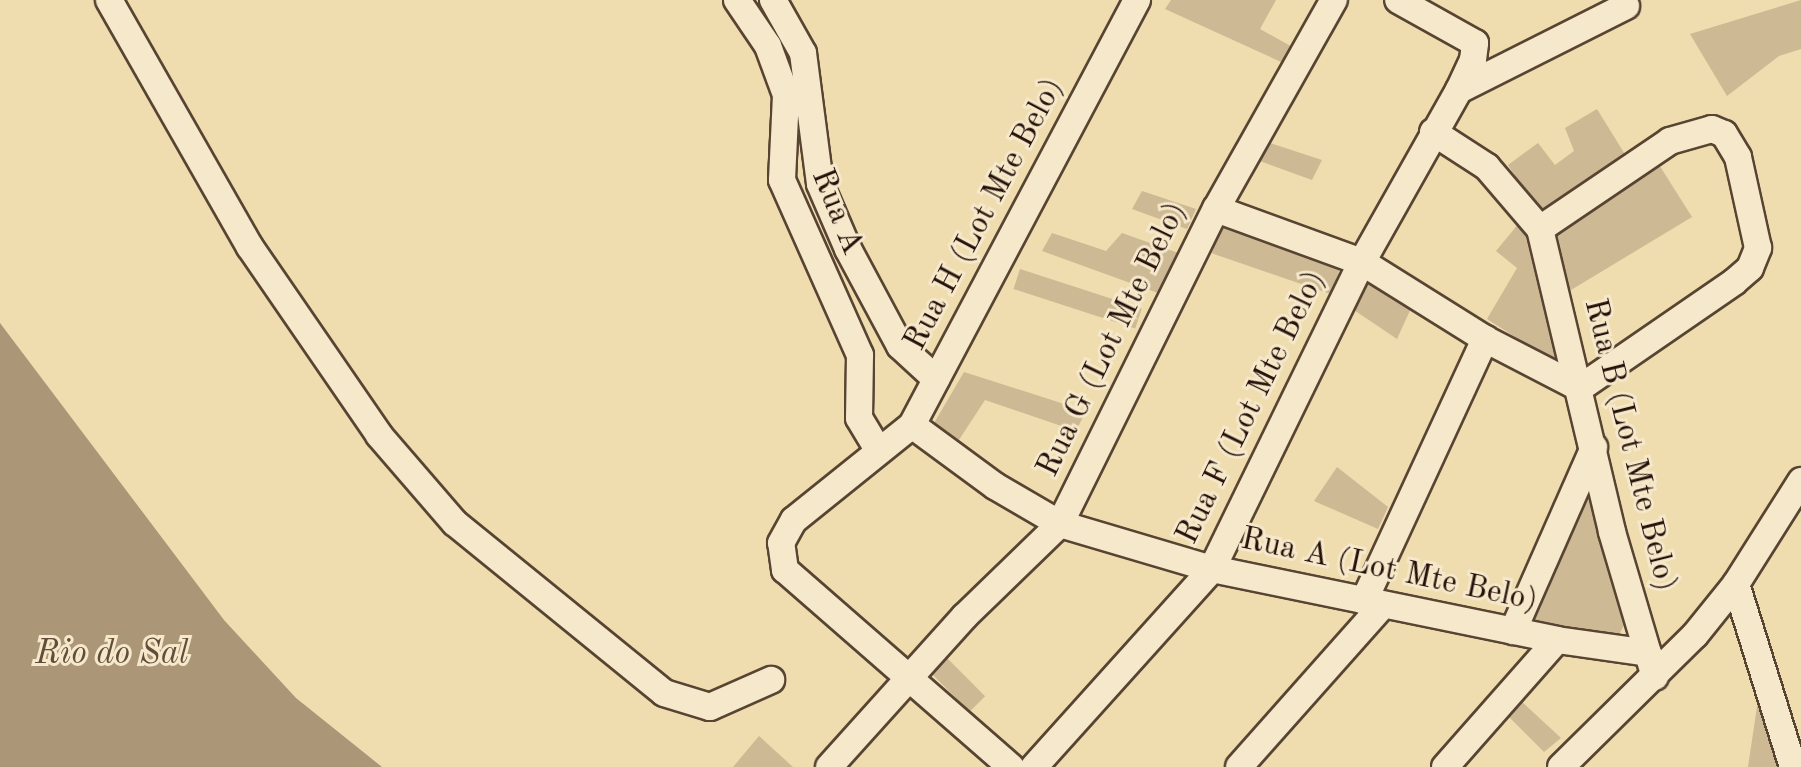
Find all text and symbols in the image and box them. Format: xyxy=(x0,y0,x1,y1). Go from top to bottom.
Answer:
street label: Rua H (Lot Mte Belo) xyxy=(897,72,1073,358)
street label: Rua A xyxy=(801,163,871,261)
street label: Rua G (Lot Mte Belo) xyxy=(1030,196,1196,484)
street label: Rua F (Lot Mte Belo) xyxy=(1169,265,1335,551)
street label: Rua B (Lot Mte Belo) xyxy=(1574,295,1684,595)
street label: Rua A (Lot Mte Belo) xyxy=(1237,521,1541,621)
water label: Rio do Sal xyxy=(35,635,189,675)

